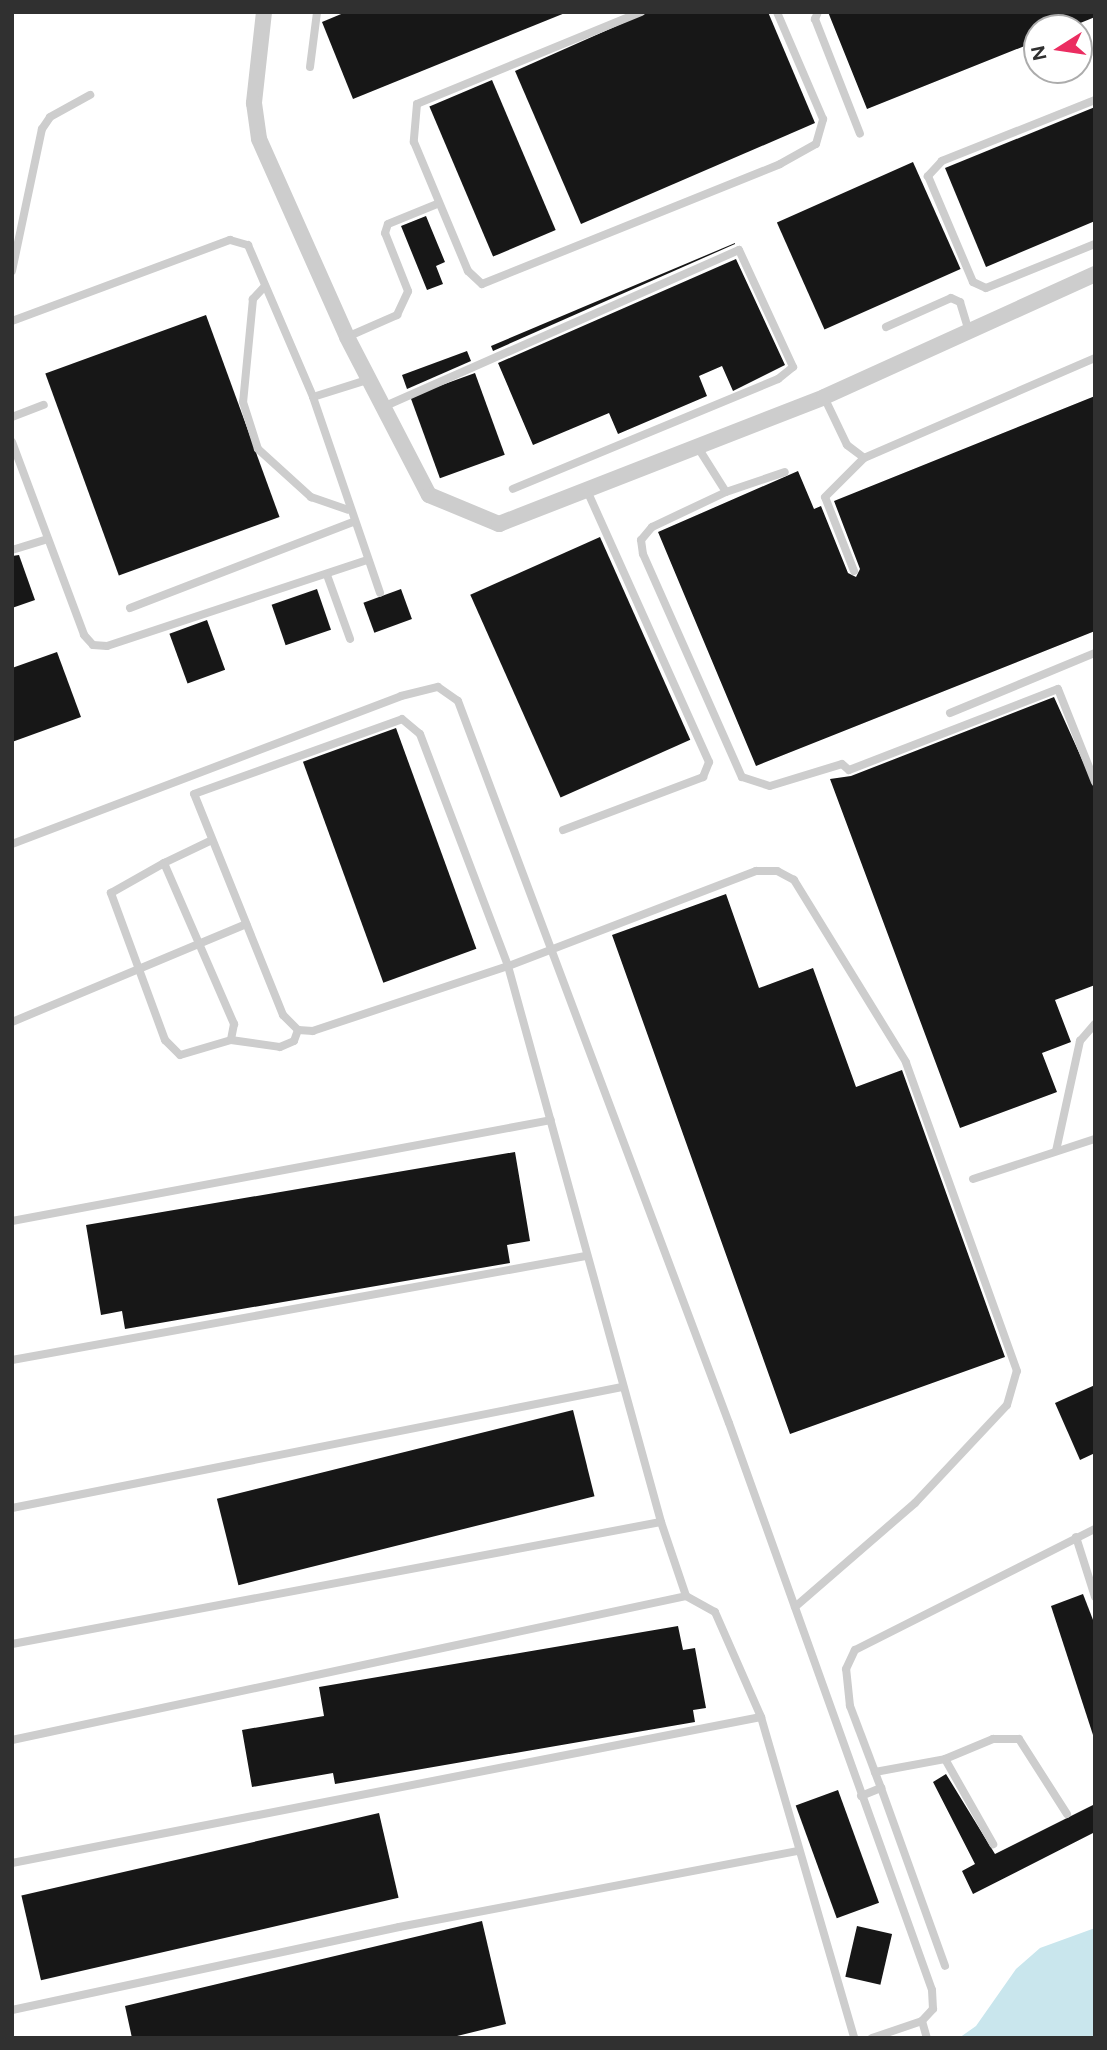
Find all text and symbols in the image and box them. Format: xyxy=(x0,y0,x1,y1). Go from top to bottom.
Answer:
north arrow xyxy=(1023,14,1093,84)
text: N xyxy=(1026,43,1052,63)

